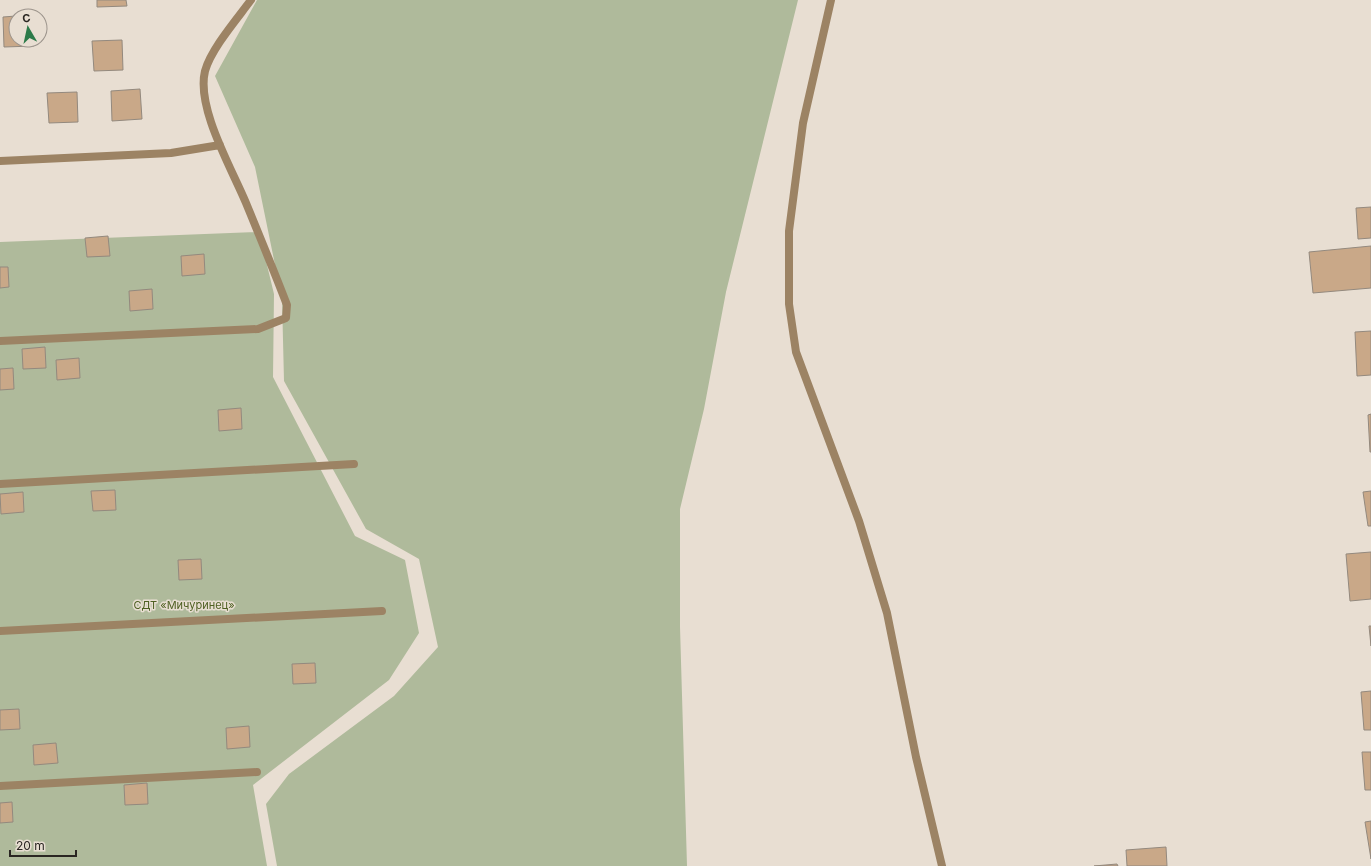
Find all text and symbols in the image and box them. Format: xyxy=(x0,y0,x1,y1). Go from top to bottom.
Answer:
north arrow xyxy=(8,8,48,48)
text: С xyxy=(21,11,32,26)
park label: СДТ «Мичуринец» xyxy=(133,598,235,612)
scale bar xyxy=(10,832,76,858)
text: 20 m xyxy=(16,838,45,853)

